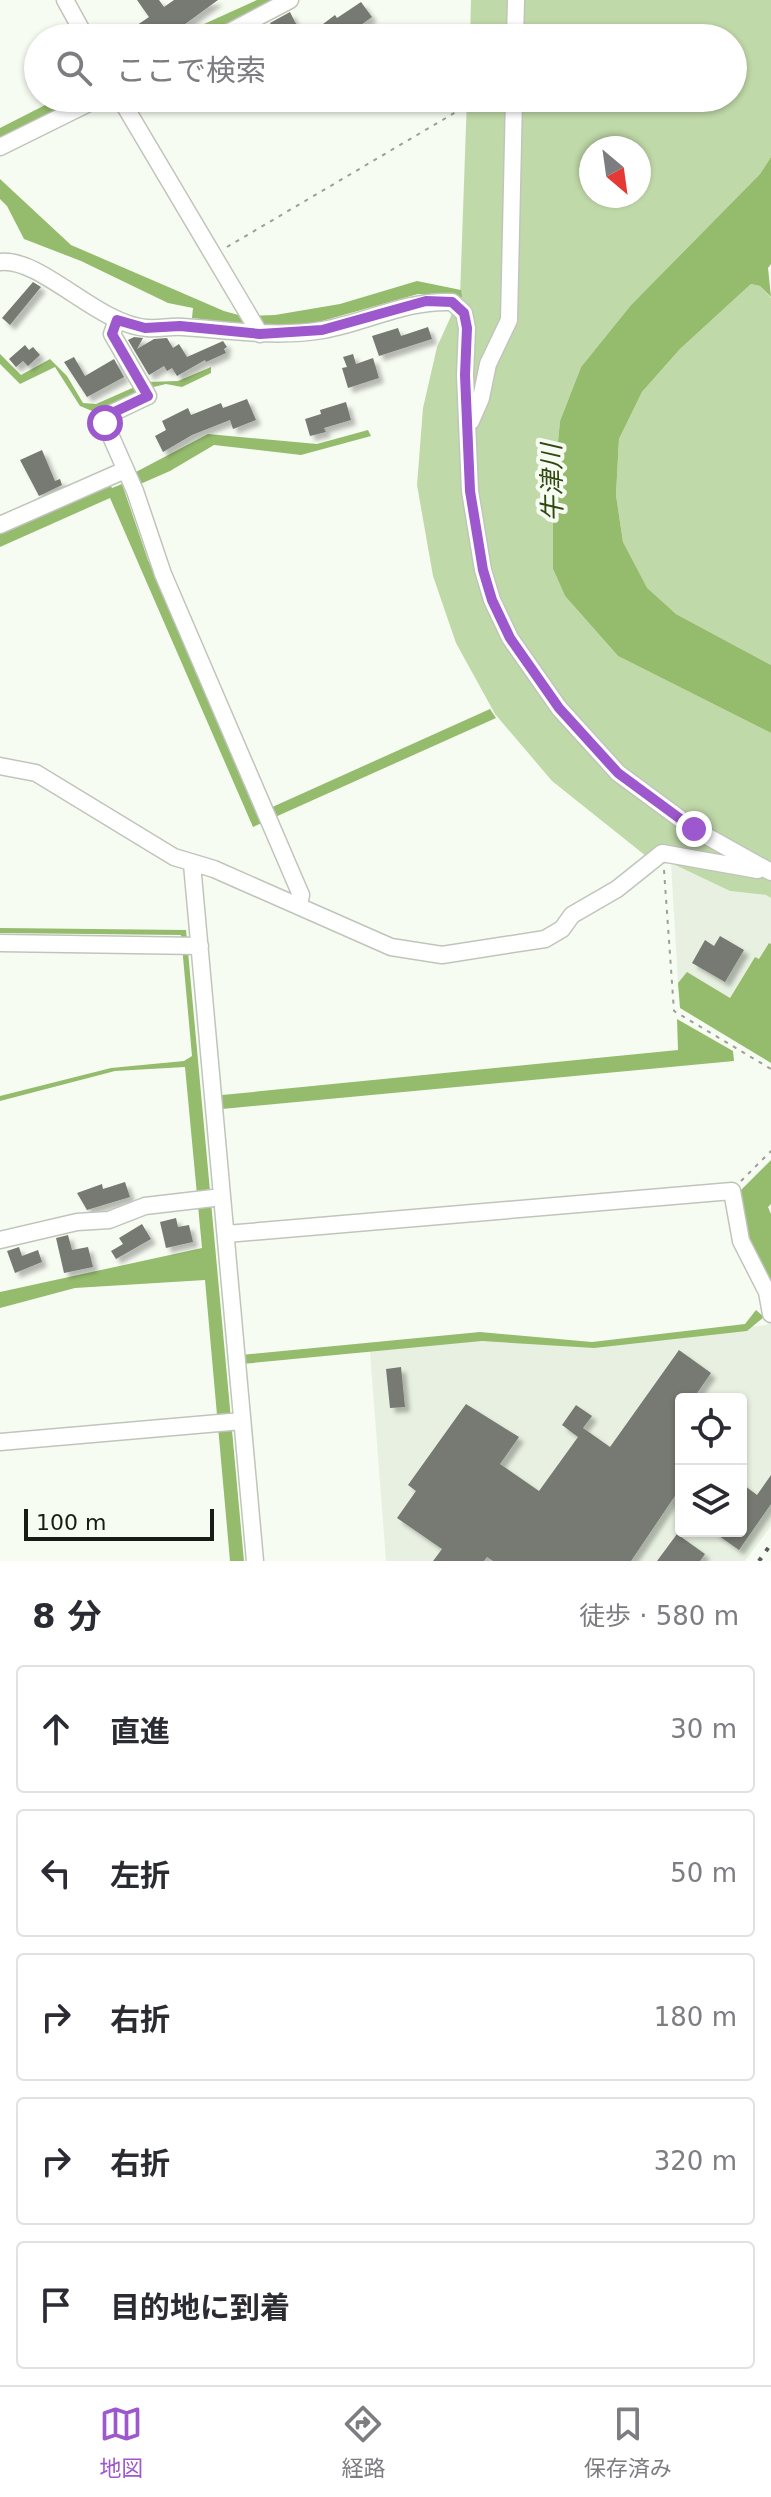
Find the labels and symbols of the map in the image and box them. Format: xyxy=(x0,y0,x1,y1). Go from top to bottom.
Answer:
north arrow xyxy=(579,136,651,208)
route start xyxy=(87,405,123,441)
water label: 牛津川 xyxy=(536,441,568,522)
route end xyxy=(676,811,712,847)
scale bar xyxy=(24,1505,214,1541)

